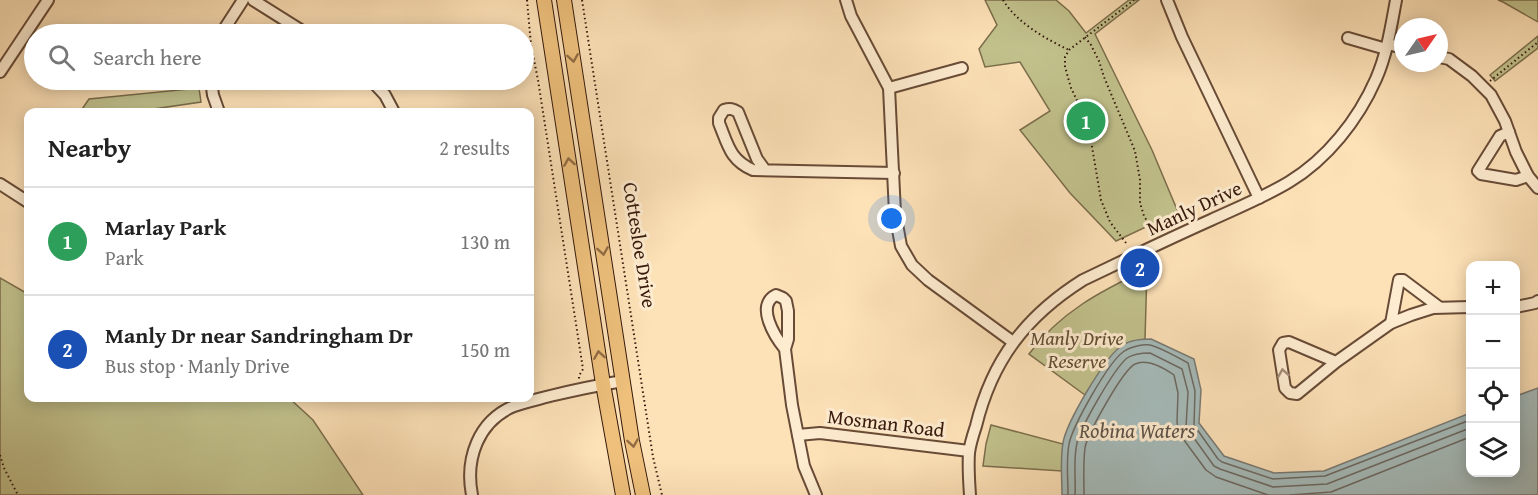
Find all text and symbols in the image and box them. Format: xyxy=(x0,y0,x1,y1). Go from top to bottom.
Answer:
north arrow xyxy=(1394,18,1448,72)
search box xyxy=(24,24,534,90)
icon: search xyxy=(45,41,78,74)
text: Search here xyxy=(93,41,202,73)
one-way arrow xyxy=(566,52,579,62)
pin: 1 xyxy=(1066,98,1106,144)
text: Nearby xyxy=(48,128,131,167)
text: 2 results xyxy=(439,133,510,162)
one-way arrow xyxy=(564,157,576,167)
street label: Manly Drive xyxy=(1141,173,1246,242)
street label: Cottesloe Drive xyxy=(616,180,665,310)
your location xyxy=(877,204,906,233)
text: Marlay Park xyxy=(105,211,226,243)
text: 1 xyxy=(62,227,73,256)
text: 130 m xyxy=(460,227,510,256)
text: Park xyxy=(105,243,144,272)
one-way arrow xyxy=(596,246,608,255)
pin: 2 xyxy=(1120,246,1160,290)
map controls xyxy=(1466,261,1520,477)
button: + xyxy=(1466,261,1520,315)
button: − xyxy=(1466,315,1520,369)
text: Manly Dr near Sandringham Dr xyxy=(105,319,413,351)
park label: Manly Drive Reserve xyxy=(1030,323,1124,375)
text: 2 xyxy=(62,335,73,364)
text: 150 m xyxy=(460,335,510,364)
one-way arrow xyxy=(593,350,605,359)
text: Bus stop · Manly Drive xyxy=(105,351,290,380)
one-way arrow xyxy=(1277,368,1289,378)
button: locate xyxy=(1466,369,1520,423)
street label: Mosman Road xyxy=(826,401,947,444)
water label: Robina Waters xyxy=(1078,415,1195,446)
button: layers xyxy=(1466,423,1520,477)
one-way arrow xyxy=(626,438,639,448)

